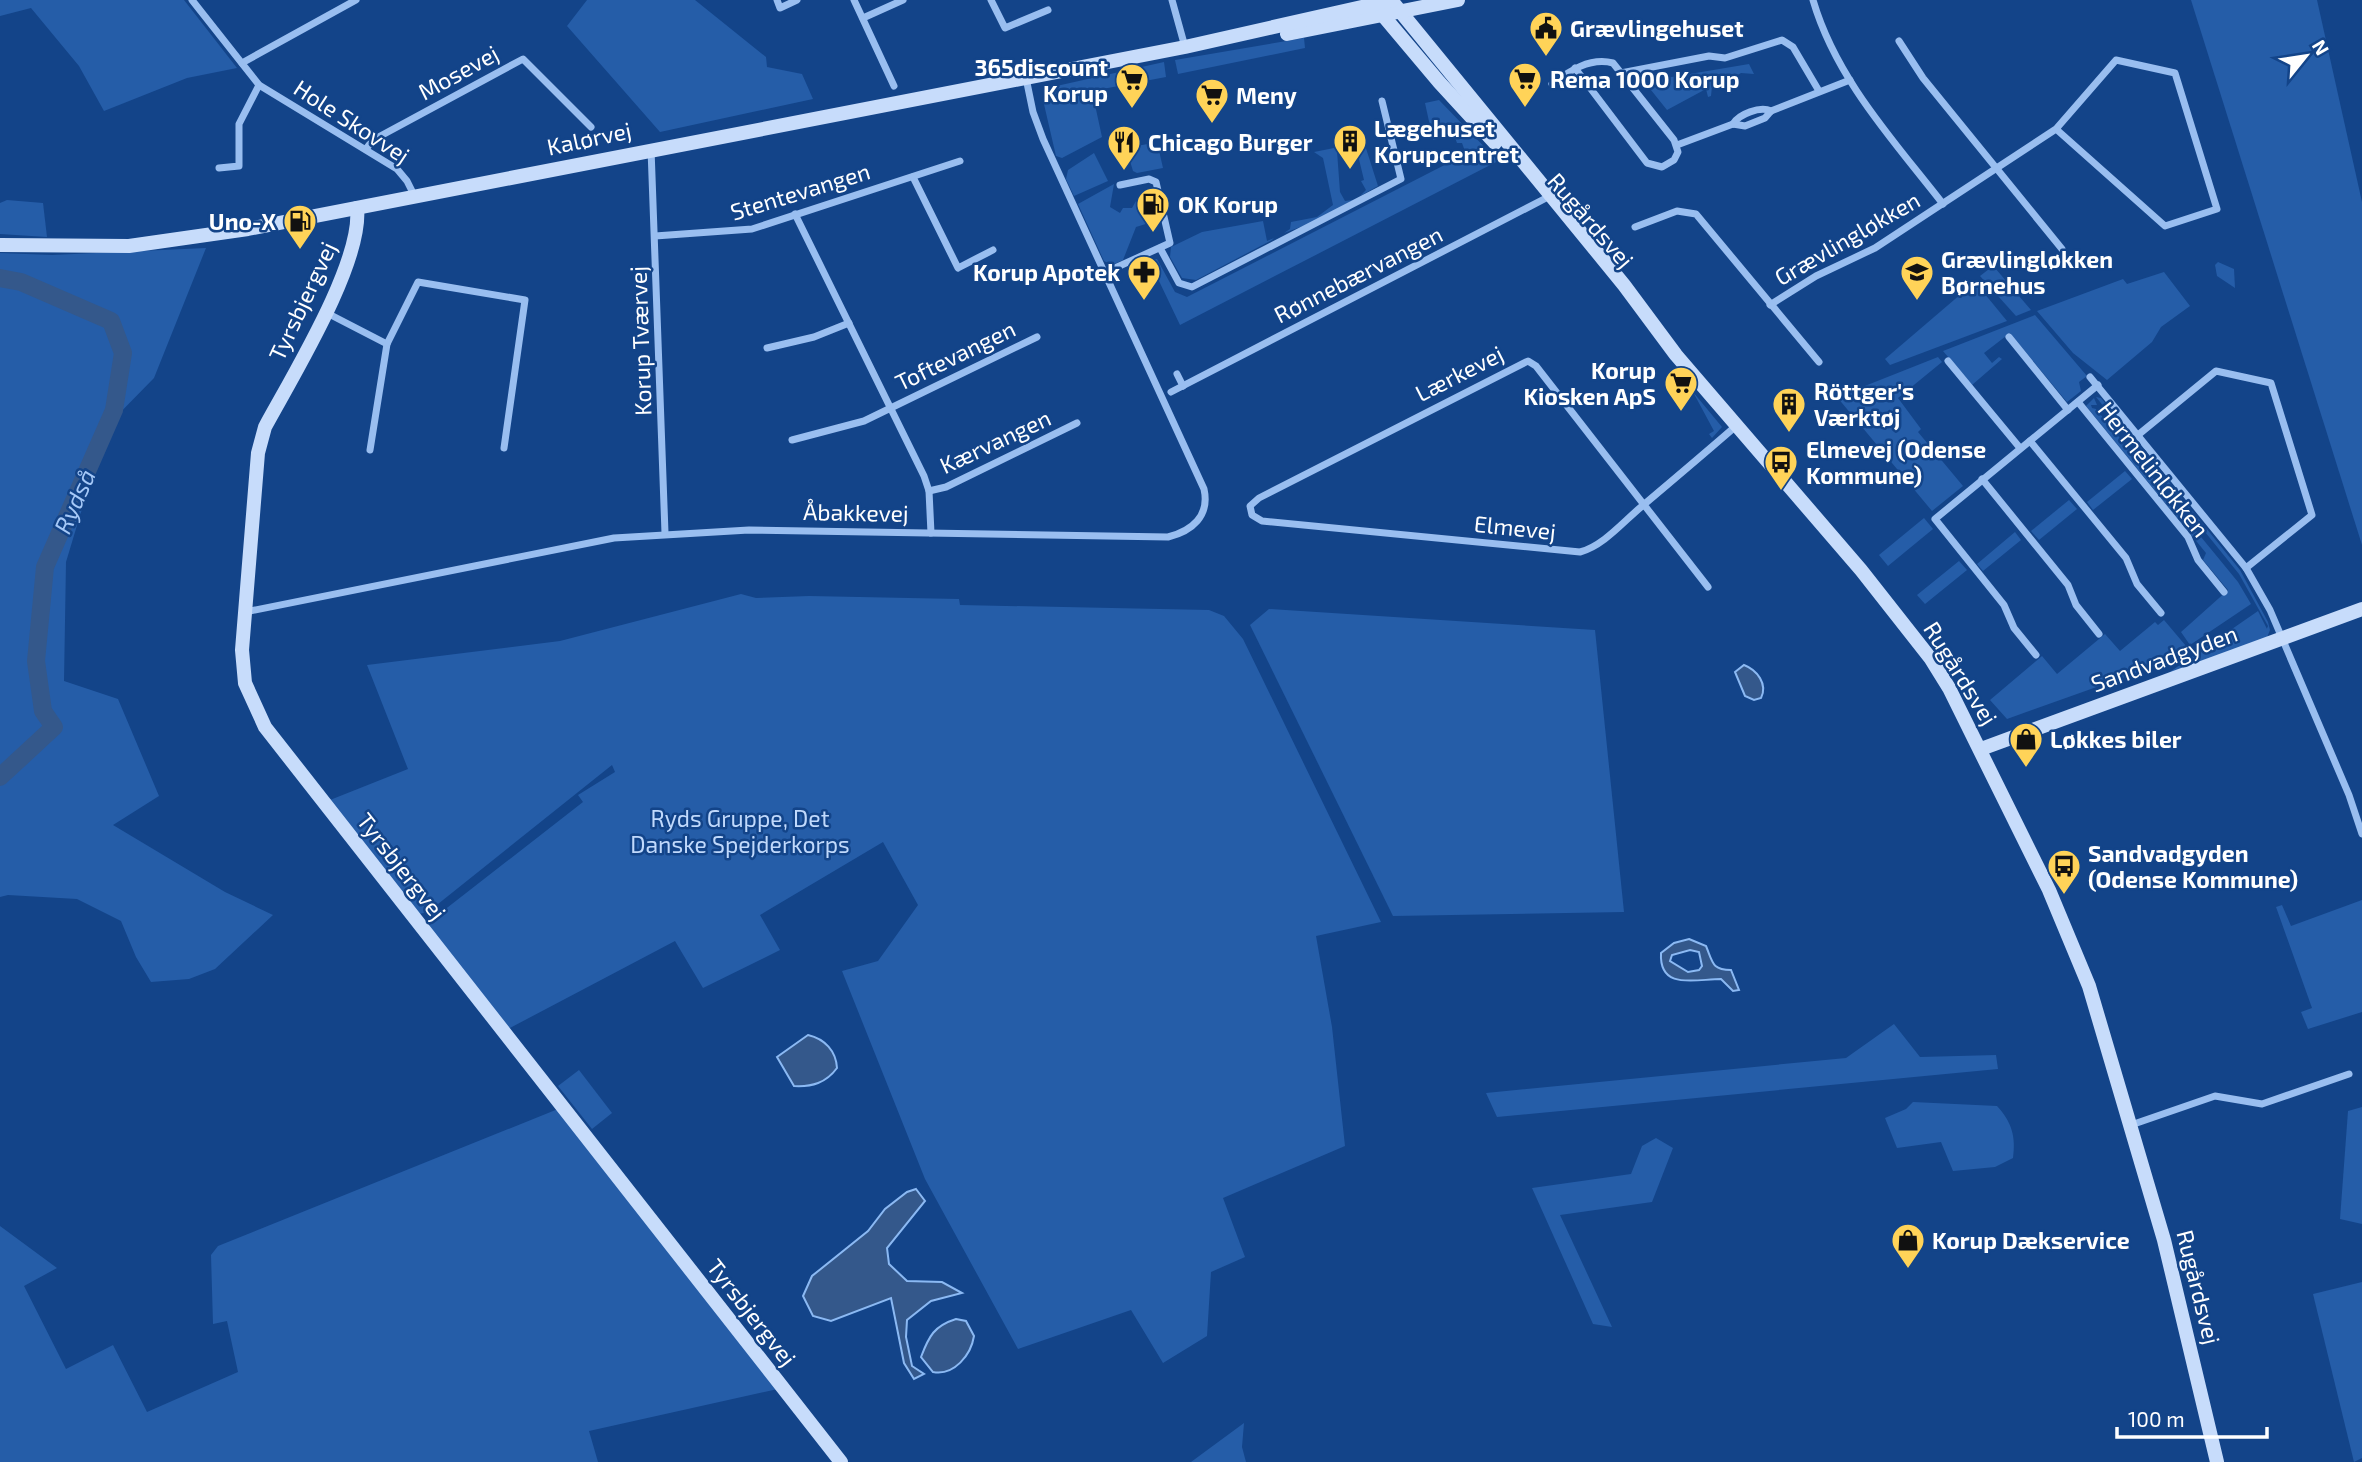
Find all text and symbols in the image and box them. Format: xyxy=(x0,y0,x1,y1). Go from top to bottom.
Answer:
public building icon: Grævlingehuset xyxy=(1527,9,1565,58)
place label: Grævlingehuset xyxy=(1570,14,1744,42)
north arrow xyxy=(2271,21,2341,91)
text: N xyxy=(2308,36,2335,59)
street label: Mosevej xyxy=(413,39,503,105)
place label: 365discount Korup xyxy=(974,53,1108,107)
supermarket icon: Rema 1000 Korup xyxy=(1506,60,1544,109)
supermarket icon: 365discount Korup xyxy=(1113,61,1151,110)
place label: Rema 1000 Korup xyxy=(1550,65,1740,93)
street label: Hole Skovvej xyxy=(289,73,415,169)
supermarket icon: Meny xyxy=(1193,76,1231,125)
place label: Meny xyxy=(1236,81,1297,109)
place label: Lægehuset Korupcentret xyxy=(1374,114,1519,168)
street label: Kalørvej xyxy=(544,115,634,161)
building icon: Lægehuset Korupcentret xyxy=(1331,122,1369,171)
restaurant icon: Chicago Burger xyxy=(1105,123,1143,172)
place label: Chicago Burger xyxy=(1148,128,1313,156)
street label: Stentevangen xyxy=(727,156,873,226)
street label: Rugårdsvej xyxy=(1542,167,1640,273)
fuel station icon: OK Korup xyxy=(1134,185,1172,234)
street label: Grævlingløkken xyxy=(1769,185,1925,291)
place label: OK Korup xyxy=(1178,190,1278,218)
fuel station icon: Uno-X xyxy=(281,202,319,251)
place label: Uno-X xyxy=(209,207,276,235)
street label: Rønnebærvangen xyxy=(1269,219,1447,329)
street label: Tyrsbjergvej xyxy=(262,237,342,365)
place label: Grævlingløkken Børnehus xyxy=(1941,245,2113,299)
pharmacy icon: Korup Apotek xyxy=(1125,253,1163,302)
school or university icon: Grævlingløkken Børnehus xyxy=(1898,253,1936,302)
place label: Korup Apotek xyxy=(973,258,1120,286)
street label: Korup Tværvej xyxy=(623,266,657,416)
street label: Toftevangen xyxy=(890,314,1020,396)
street label: Lærkevej xyxy=(1410,339,1508,407)
place label: Korup Kiosken ApS xyxy=(1523,356,1656,410)
supermarket icon: Korup Kiosken ApS xyxy=(1662,364,1700,413)
place label: Röttger's Værktøj xyxy=(1814,377,1914,431)
building icon: Röttger's Værktøj xyxy=(1770,385,1808,434)
street label: Hermelinløkken xyxy=(2092,396,2216,542)
street label: Kærvangen xyxy=(935,403,1055,479)
place label: Elmevej (Odense Kommune) xyxy=(1806,435,1986,489)
bus stop icon: Elmevej (Odense Kommune) xyxy=(1762,443,1800,492)
water label: Rydså xyxy=(47,464,101,538)
street label: Åbakkevej xyxy=(803,497,909,527)
street label: Elmevej xyxy=(1473,509,1557,545)
street label: Rugårdsvej xyxy=(1918,616,2004,730)
street label: Sandvadgyden xyxy=(2087,619,2241,697)
shop icon: Løkkes biler xyxy=(2007,720,2045,769)
place label: Løkkes biler xyxy=(2050,725,2182,753)
park label: Ryds Gruppe, Det Danske Spejderkorps xyxy=(630,804,850,858)
street label: Tyrsbjergvej xyxy=(352,807,452,925)
place label: Sandvadgyden (Odense Kommune) xyxy=(2088,839,2298,893)
bus stop icon: Sandvadgyden (Odense Kommune) xyxy=(2045,847,2083,896)
shop icon: Korup Dækservice xyxy=(1889,1221,1927,1270)
place label: Korup Dækservice xyxy=(1932,1226,2130,1254)
street label: Rugårdsvej xyxy=(2171,1227,2227,1347)
street label: Tyrsbjergvej xyxy=(702,1253,802,1371)
scale bar xyxy=(2117,1396,2268,1440)
text: 100 m xyxy=(2128,1406,2185,1431)

